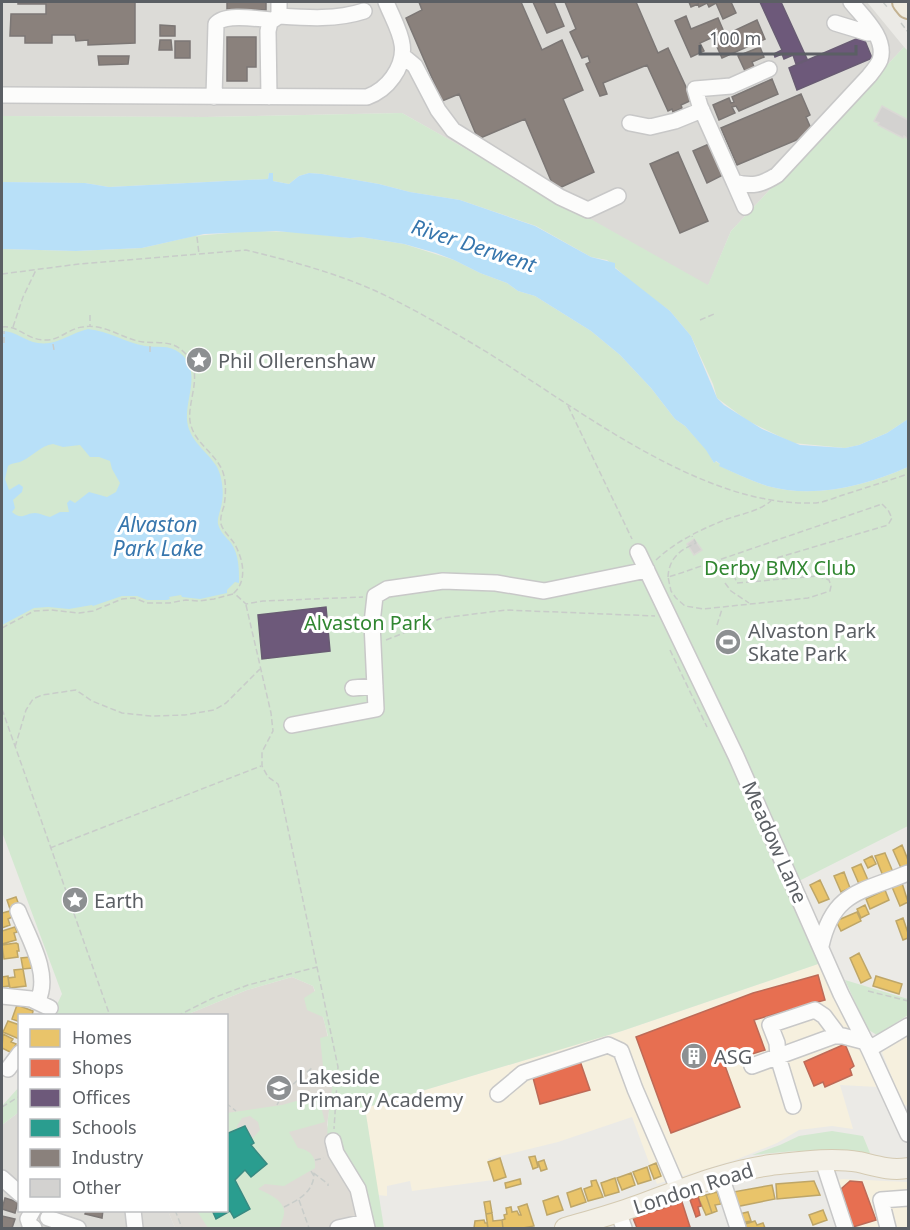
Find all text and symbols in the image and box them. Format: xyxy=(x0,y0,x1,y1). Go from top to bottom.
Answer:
scale bar xyxy=(700,18,856,56)
text: 100 m xyxy=(709,26,761,50)
water label: River Derwent xyxy=(408,212,541,279)
place icon: Phil Ollerenshaw xyxy=(184,345,214,375)
place label: Phil Ollerenshaw xyxy=(218,347,376,374)
water label: Alvaston Park Lake xyxy=(113,510,203,562)
park label: Derby BMX Club xyxy=(704,554,856,581)
park label: Alvaston Park xyxy=(304,609,432,636)
place label: Alvaston Park Skate Park xyxy=(748,617,876,667)
sports icon: Alvaston Park Skate Park xyxy=(713,627,743,657)
street label: Meadow Lane xyxy=(736,777,814,907)
place icon: Earth xyxy=(60,885,90,915)
place label: Earth xyxy=(94,887,144,914)
legend xyxy=(18,1014,228,1212)
text: Homes xyxy=(72,1025,132,1049)
building icon: ASG xyxy=(679,1041,709,1071)
place label: ASG xyxy=(714,1043,752,1070)
text: Shops xyxy=(72,1055,124,1079)
place label: Lakeside Primary Academy xyxy=(298,1063,464,1113)
school or university icon: Lakeside Primary Academy xyxy=(264,1073,294,1103)
text: Offices xyxy=(72,1085,131,1109)
text: Schools xyxy=(72,1115,137,1139)
text: Industry xyxy=(72,1145,144,1169)
street label: London Road xyxy=(629,1156,757,1220)
text: Other xyxy=(72,1175,122,1199)

